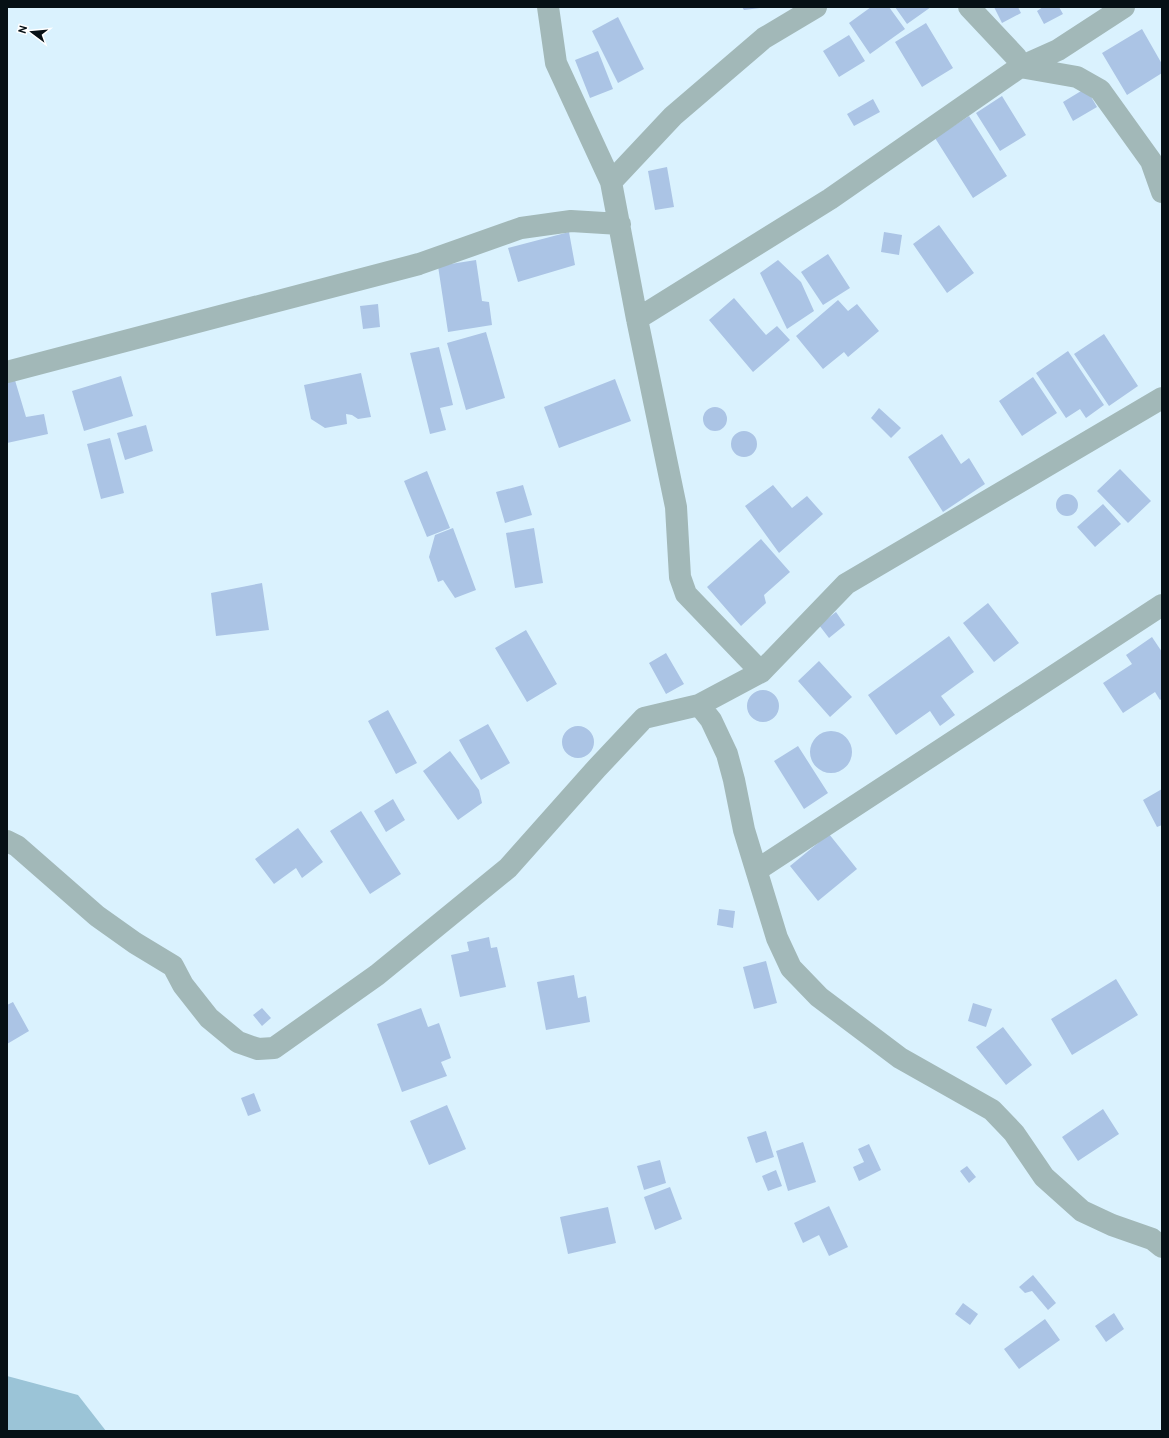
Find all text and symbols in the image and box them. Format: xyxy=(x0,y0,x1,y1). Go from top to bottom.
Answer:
north arrow xyxy=(12,12,52,52)
text: N xyxy=(16,24,31,35)

